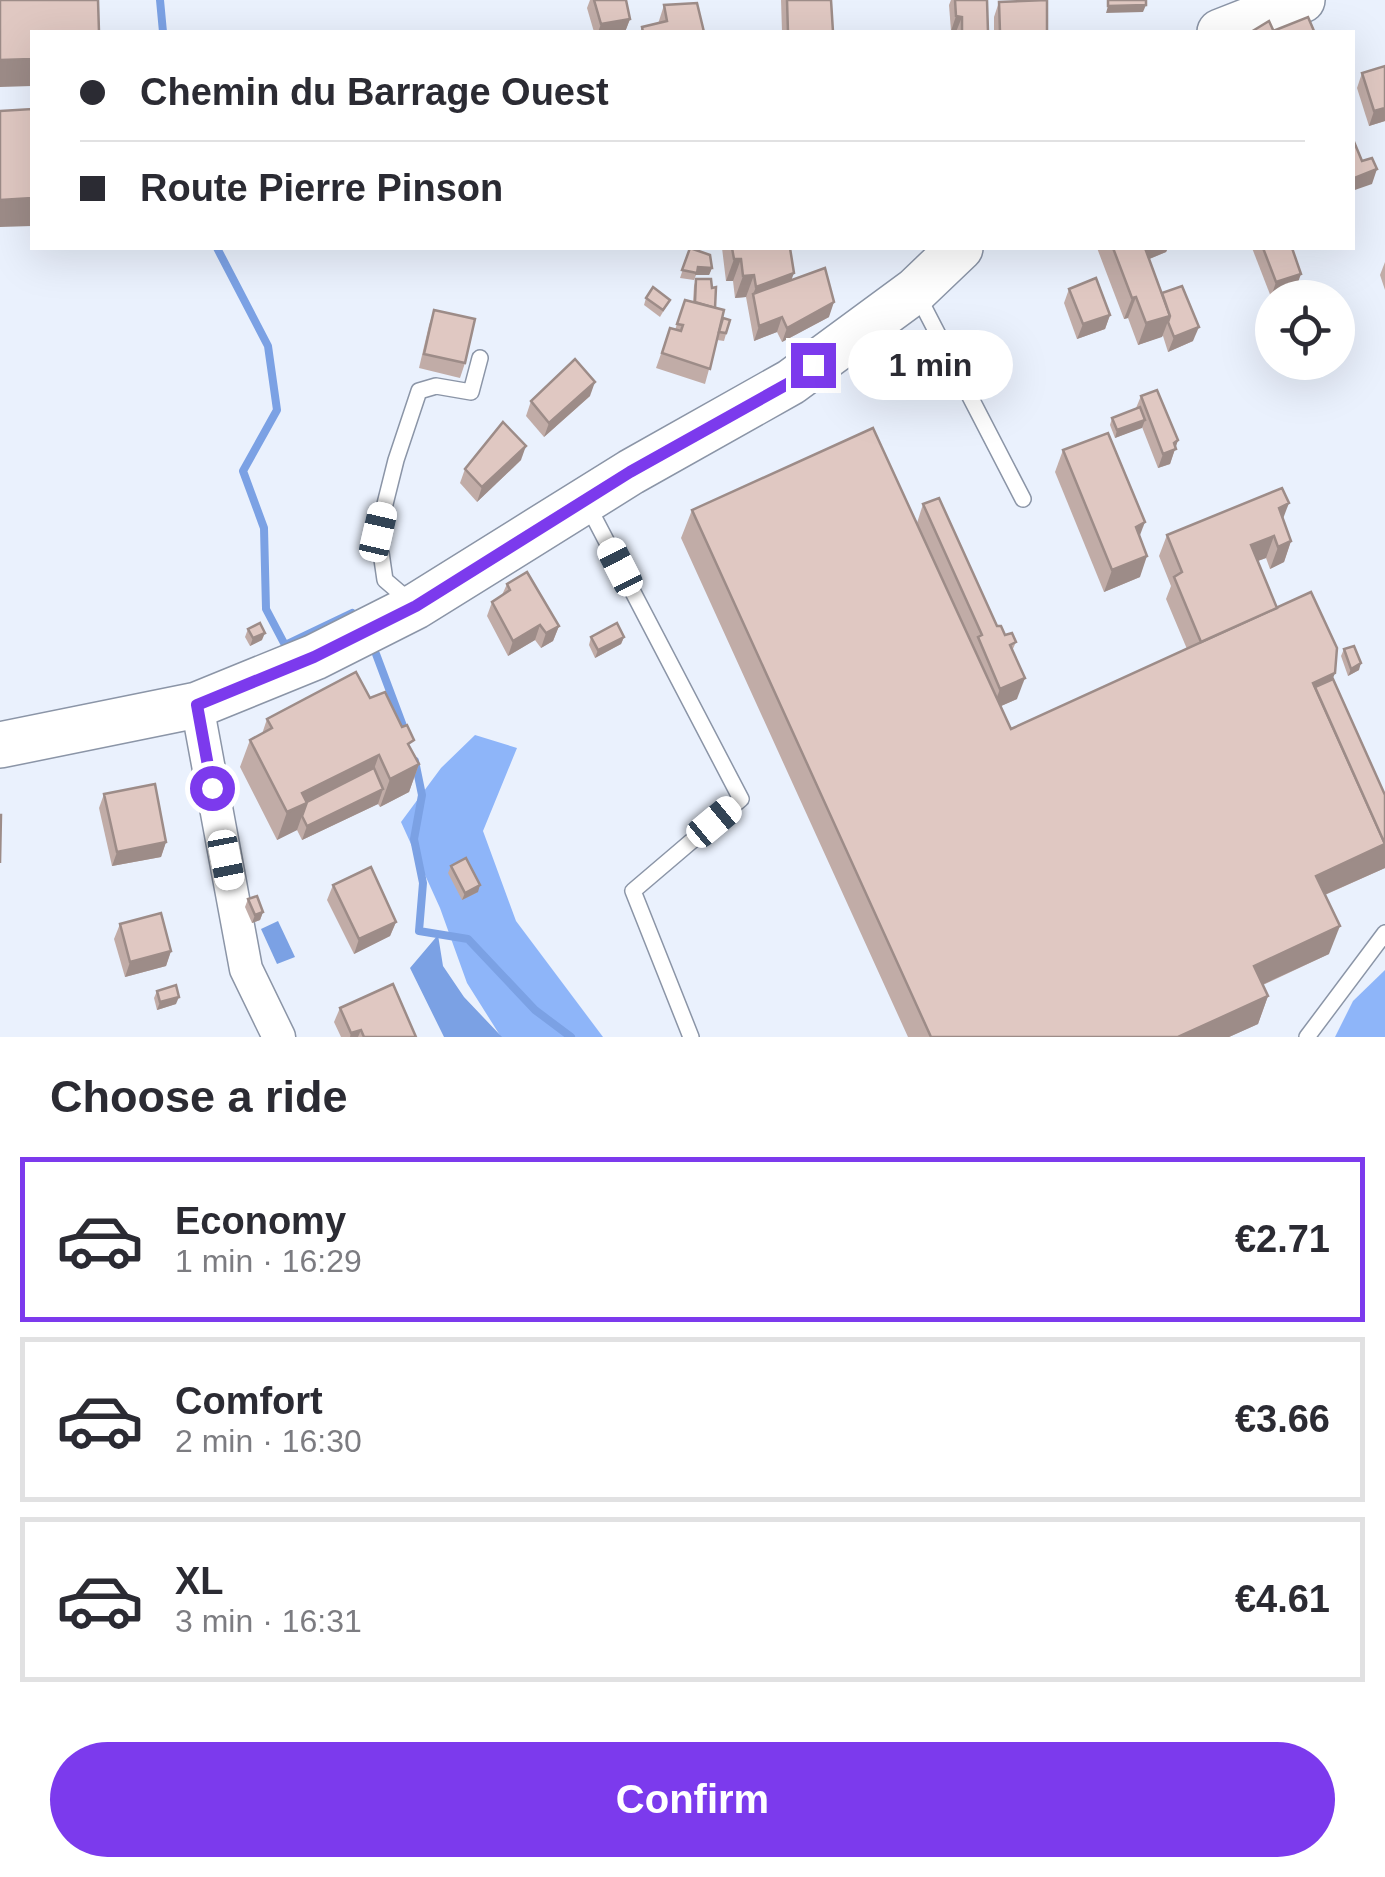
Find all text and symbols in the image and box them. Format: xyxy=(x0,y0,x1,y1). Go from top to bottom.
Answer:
text: Chemin du Barrage Ouest xyxy=(140,71,609,113)
text: Route Pierre Pinson xyxy=(140,167,503,209)
map controls xyxy=(1255,280,1355,380)
button: locate xyxy=(1255,280,1355,380)
callout: 1 min xyxy=(848,330,1013,400)
route end xyxy=(791,343,836,388)
text: 1 min xyxy=(889,347,972,383)
car xyxy=(357,499,399,565)
car xyxy=(593,533,647,601)
route start xyxy=(190,766,235,811)
car xyxy=(681,791,747,853)
car xyxy=(206,828,246,892)
text: Choose a ride xyxy=(50,1071,348,1122)
icon: car xyxy=(55,1195,145,1285)
text: Economy xyxy=(175,1200,346,1242)
text: €2.71 xyxy=(1235,1218,1330,1260)
text: 1 min · 16:29 xyxy=(175,1243,362,1279)
icon: car xyxy=(55,1375,145,1465)
text: Comfort xyxy=(175,1380,323,1422)
text: €3.66 xyxy=(1235,1398,1330,1440)
text: 2 min · 16:30 xyxy=(175,1423,362,1459)
icon: car xyxy=(55,1555,145,1645)
text: XL xyxy=(175,1560,224,1602)
text: €4.61 xyxy=(1235,1578,1330,1620)
text: 3 min · 16:31 xyxy=(175,1603,362,1639)
button: Confirm xyxy=(50,1742,1335,1857)

